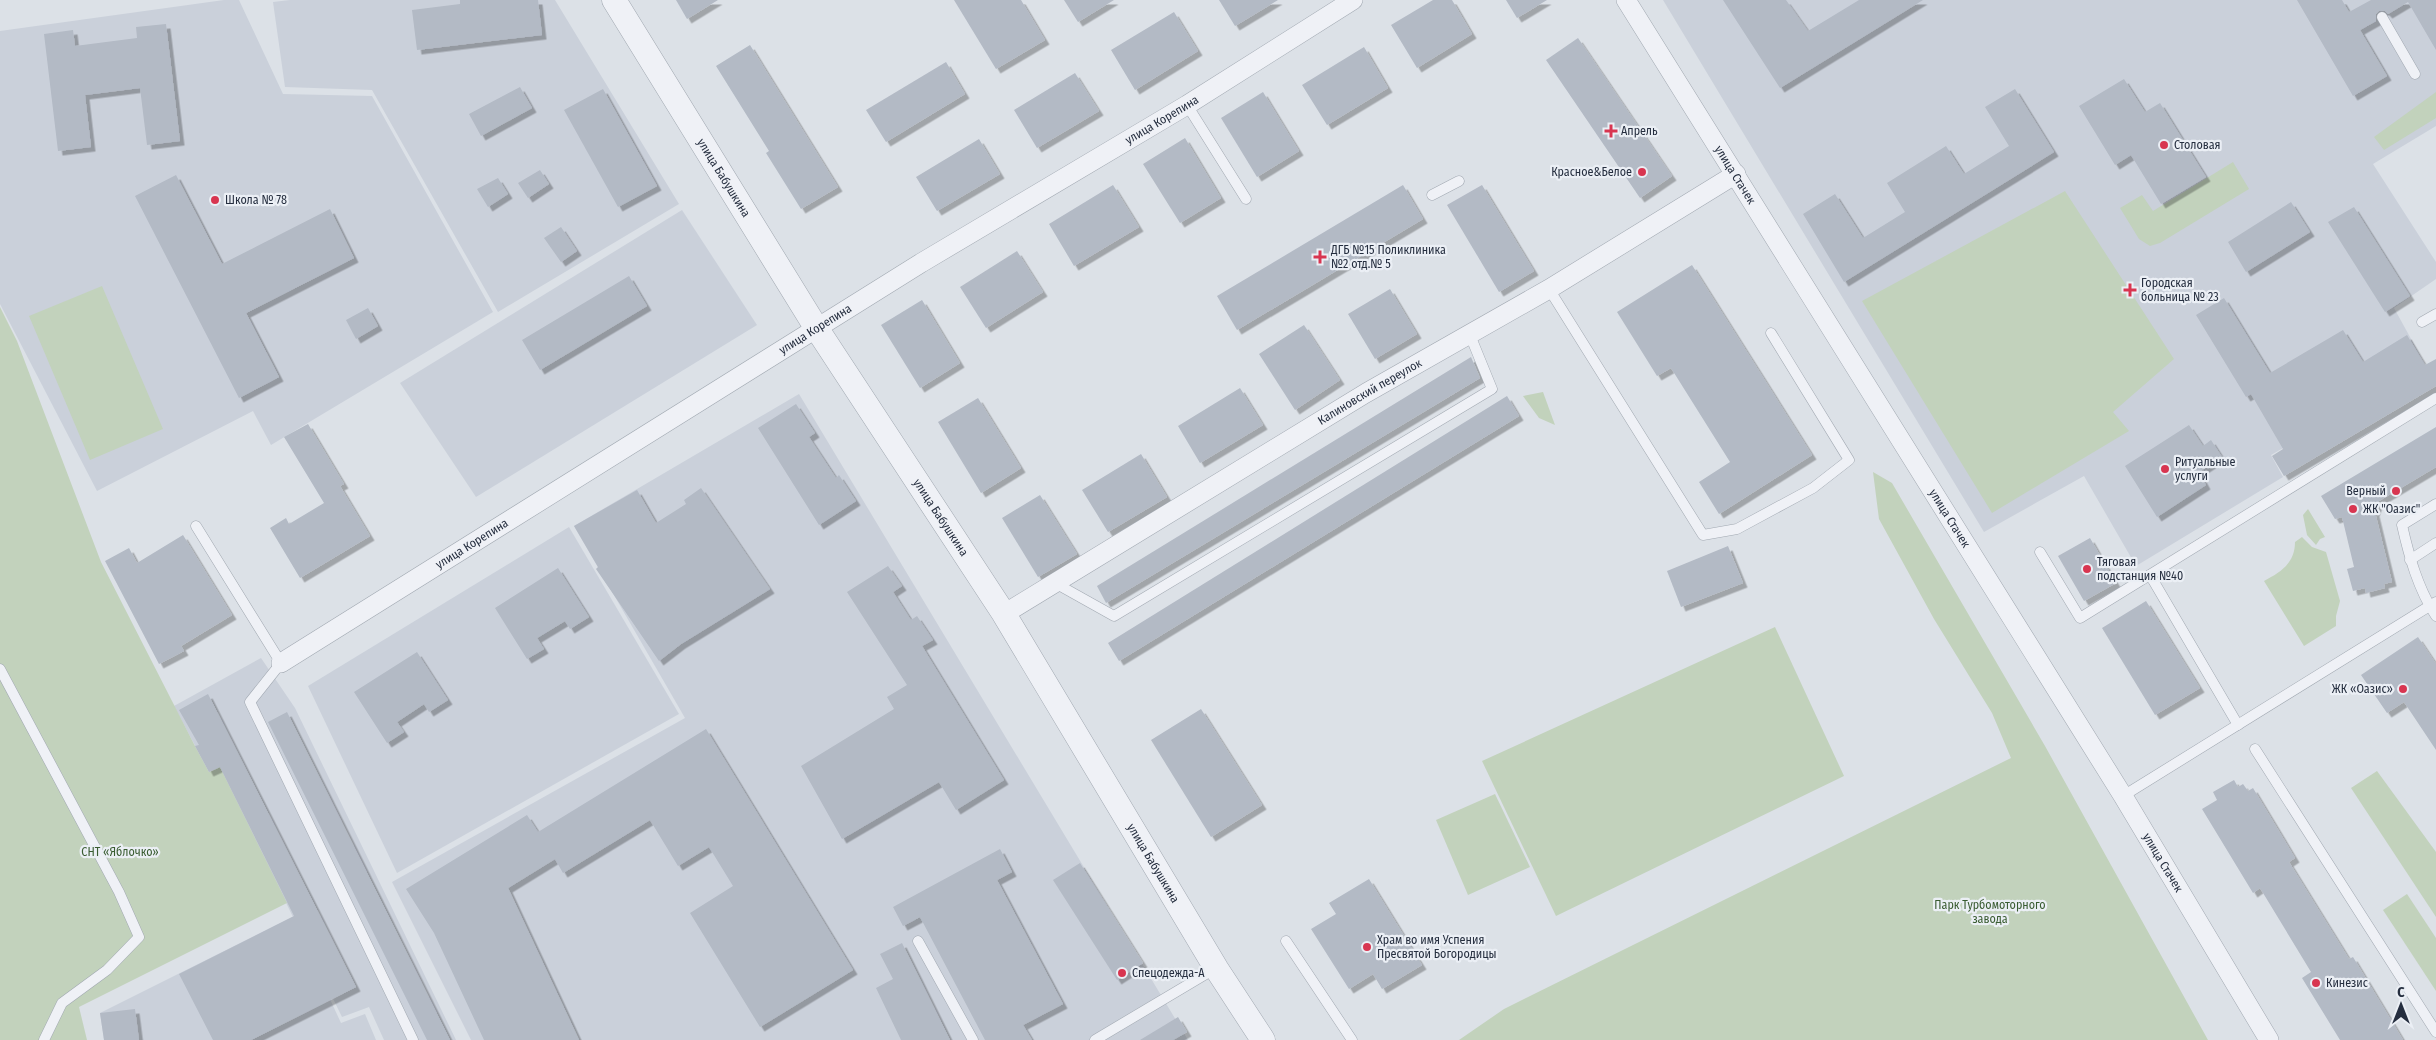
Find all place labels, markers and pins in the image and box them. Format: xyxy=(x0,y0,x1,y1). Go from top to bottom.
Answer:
place label: Апрель xyxy=(1621,124,1658,138)
marker: Апрель xyxy=(1605,125,1617,137)
place label: Столовая xyxy=(2174,138,2220,152)
marker: Столовая xyxy=(2158,139,2170,151)
place label: Красное&Белое xyxy=(1551,165,1632,179)
marker: Красное&Белое xyxy=(1636,166,1648,178)
place label: Школа № 78 xyxy=(225,193,287,207)
marker: Школа № 78 xyxy=(209,194,221,206)
place label: ДГБ №15 Поликлиника №2 отд.№ 5 xyxy=(1330,243,1446,271)
marker: ДГБ №15 Поликлиника №2 отд.№ 5 xyxy=(1313,250,1327,264)
place label: Городская больница № 23 xyxy=(2141,276,2219,304)
marker: Городская больница № 23 xyxy=(2123,283,2137,297)
place label: Ритуальные услуги xyxy=(2175,455,2236,483)
marker: Ритуальные услуги xyxy=(2159,463,2171,475)
place label: Верный xyxy=(2346,484,2386,498)
marker: Верный xyxy=(2390,485,2402,497)
place label: ЖК "Оазис" xyxy=(2363,502,2420,516)
marker: ЖК "Оазис" xyxy=(2347,503,2359,515)
place label: Тяговая подстанция №40 xyxy=(2097,555,2183,583)
marker: Тяговая подстанция №40 xyxy=(2081,563,2093,575)
place label: ЖК «Оазис» xyxy=(2332,682,2393,696)
marker: ЖК «Оазис» xyxy=(2397,683,2409,695)
place label: Храм во имя Успения Пресвятой Богородицы xyxy=(1377,933,1496,961)
marker: Храм во имя Успения Пресвятой Богородицы xyxy=(1361,941,1373,953)
place label: Спецодежда-А xyxy=(1132,966,1205,980)
marker: Спецодежда-А xyxy=(1116,967,1128,979)
place label: Кинезис xyxy=(2326,976,2368,990)
marker: Кинезис xyxy=(2310,977,2322,989)

